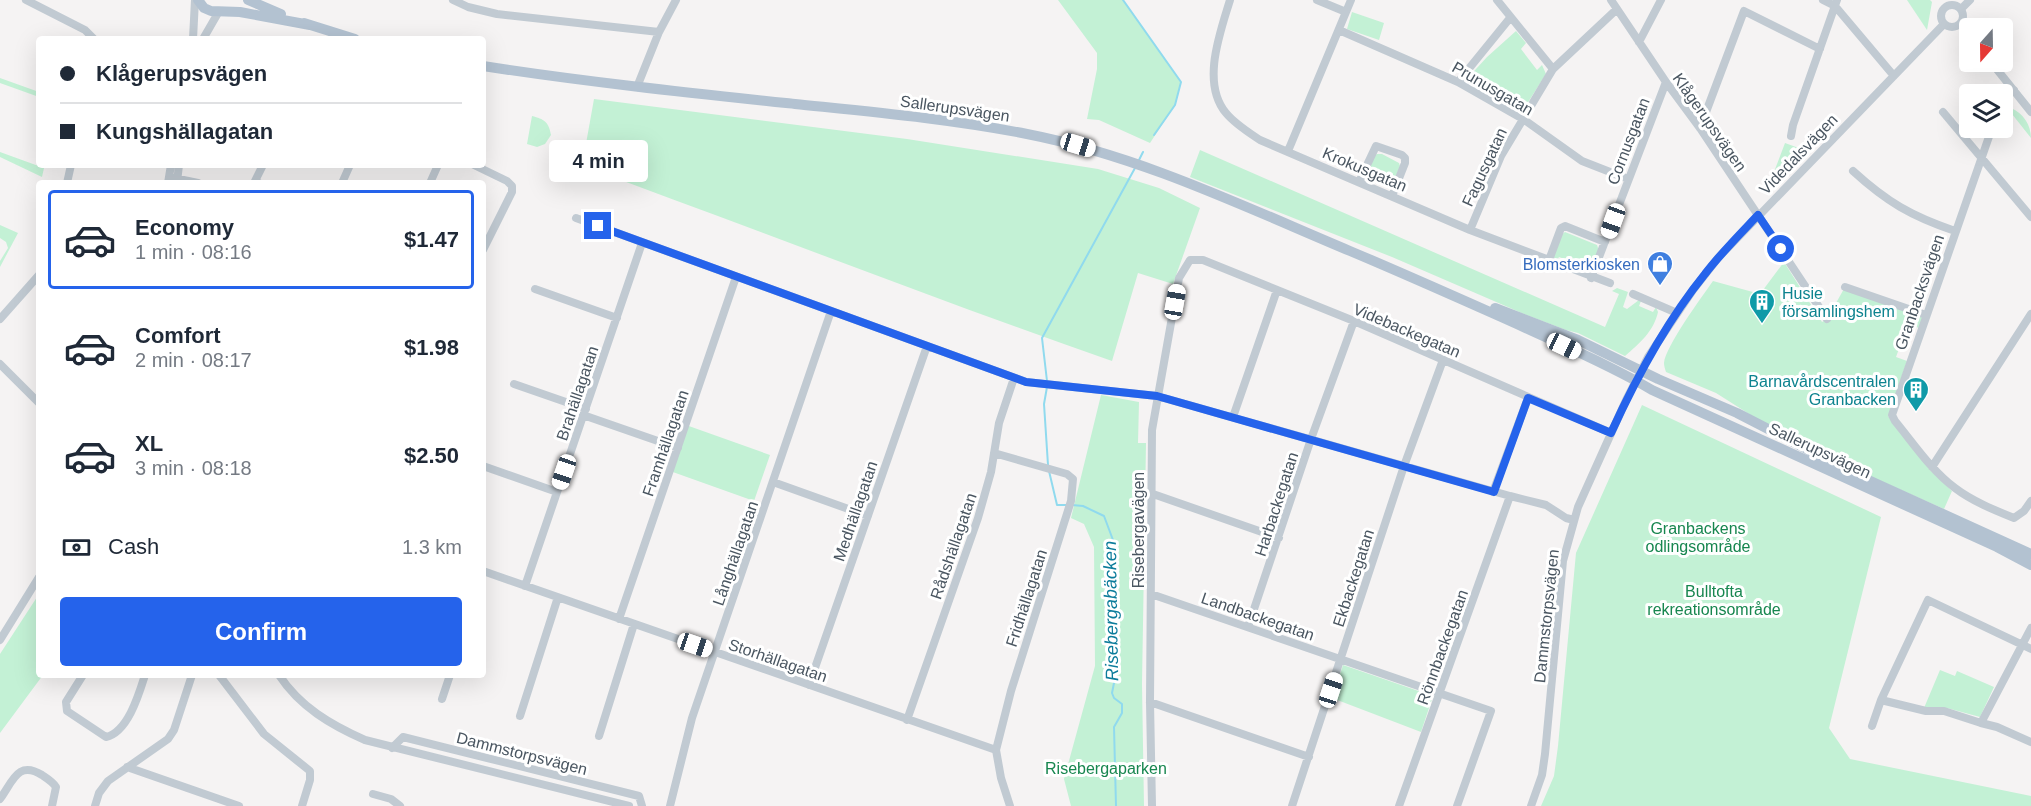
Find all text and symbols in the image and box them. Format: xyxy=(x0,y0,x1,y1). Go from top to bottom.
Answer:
north arrow xyxy=(1959,18,2013,72)
map controls xyxy=(1959,18,2013,138)
street label: Prunusgatan xyxy=(1449,58,1536,118)
text: Klågerupsvägen xyxy=(96,61,267,86)
street label: Klågerupsvägen xyxy=(1669,70,1750,175)
button: layers xyxy=(1959,84,2013,138)
street label: Sallerupsvägen xyxy=(899,92,1011,125)
street label: Cornusgatan xyxy=(1604,95,1653,187)
street label: Videdalsvägen xyxy=(1756,111,1841,198)
text: Kungshällagatan xyxy=(96,119,273,144)
street label: Fagusgatan xyxy=(1459,125,1510,209)
car xyxy=(1058,131,1098,159)
callout: 4 min xyxy=(548,139,648,181)
street label: Krokusgatan xyxy=(1320,144,1409,195)
text: 4 min xyxy=(572,150,625,172)
car xyxy=(1598,201,1628,241)
route end xyxy=(584,212,611,239)
icon: car xyxy=(63,213,117,267)
text: Economy xyxy=(135,215,234,240)
text: $1.47 xyxy=(404,227,459,252)
street label: Granbacksvägen xyxy=(1892,232,1947,352)
route start xyxy=(1767,235,1794,262)
text: 1 min · 08:16 xyxy=(135,241,252,263)
shop icon: Blomsterkiosken xyxy=(1645,249,1675,287)
place label: Blomsterkiosken xyxy=(1523,256,1640,273)
car xyxy=(1163,283,1187,321)
place label: Husie församlingshem xyxy=(1782,285,1895,320)
building icon: Husie församlingshem xyxy=(1747,287,1777,325)
street label: Videbackegatan xyxy=(1351,300,1463,361)
icon: car xyxy=(63,321,117,375)
text: Comfort xyxy=(135,323,221,348)
car xyxy=(1544,330,1584,362)
text: $1.98 xyxy=(404,335,459,360)
street label: Brahällagatan xyxy=(553,344,602,443)
text: 2 min · 08:17 xyxy=(135,349,252,371)
place label: Barnavårdscentralen Granbacken xyxy=(1748,373,1896,408)
building icon: Barnavårdscentralen Granbacken xyxy=(1901,375,1931,413)
street label: Framhällagatan xyxy=(639,388,692,498)
street label: Sallerupsvägen xyxy=(1766,419,1873,481)
icon: car xyxy=(63,429,117,483)
text: XL xyxy=(135,431,163,456)
text: $2.50 xyxy=(404,443,459,468)
street label: Harbackegatan xyxy=(1252,450,1301,558)
car xyxy=(550,452,578,492)
text: 3 min · 08:18 xyxy=(135,457,252,479)
street label: Medhällagatan xyxy=(830,459,881,564)
street label: Risebergavägen xyxy=(1130,472,1147,588)
street label: Rådshällagatan xyxy=(927,491,980,602)
street label: Långhällagatan xyxy=(710,499,761,608)
park label: Granbackens odlingsområde xyxy=(1646,520,1751,555)
street label: Ekbackegatan xyxy=(1330,527,1377,629)
icon: cash xyxy=(60,531,93,564)
text: Cash xyxy=(108,534,159,559)
text: 1.3 km xyxy=(402,536,462,558)
water label: Risebergabäcken xyxy=(1100,541,1122,681)
street label: Fridhällagatan xyxy=(1003,547,1050,649)
street label: Dammstorpsvägen xyxy=(1531,548,1562,684)
park label: Bulltofta rekreationsområde xyxy=(1647,583,1781,618)
street label: Rönnbackegatan xyxy=(1414,587,1471,707)
street label: Landbackegatan xyxy=(1199,589,1317,644)
button: Confirm xyxy=(60,597,462,666)
car xyxy=(675,631,715,659)
street label: Storhällagatan xyxy=(726,636,829,685)
car xyxy=(1317,670,1345,710)
street label: Dammstorpsvägen xyxy=(455,729,589,778)
park label: Risebergaparken xyxy=(1045,760,1167,777)

